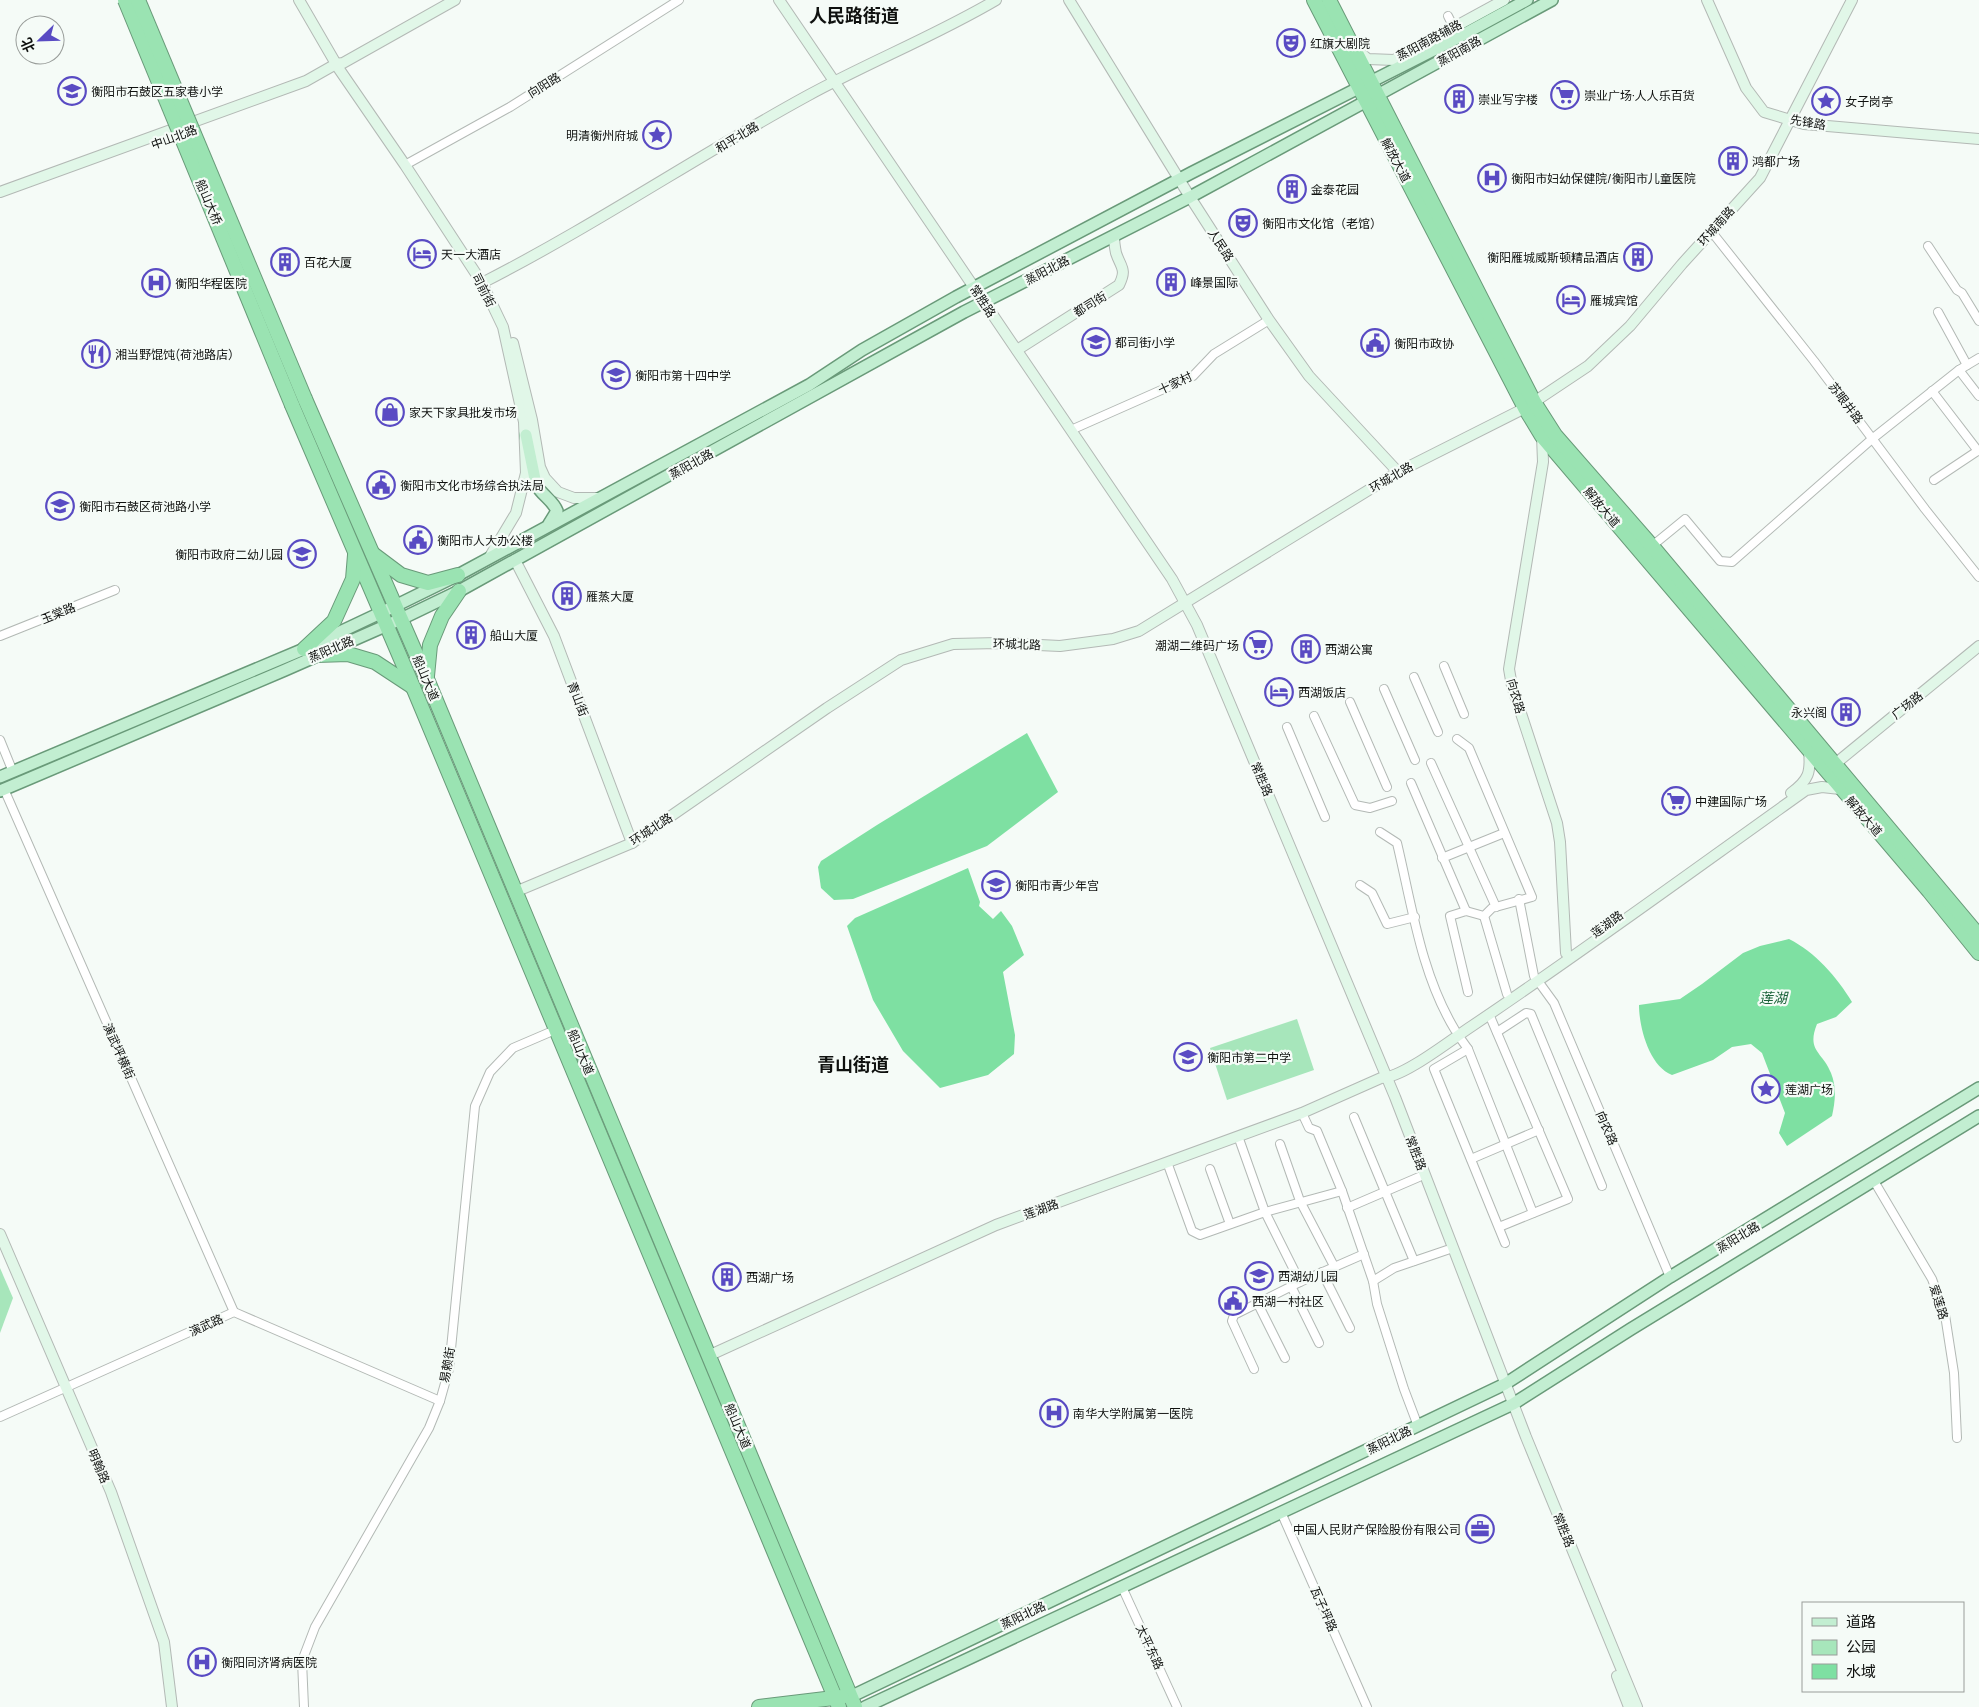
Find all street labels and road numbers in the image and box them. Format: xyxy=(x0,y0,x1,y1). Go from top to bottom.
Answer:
street label: 蒸阳南路辅路 xyxy=(1394,17,1464,63)
street label: 蒸阳南路 xyxy=(1435,33,1483,69)
street label: 向阳路 xyxy=(524,68,564,102)
street label: 先锋路 xyxy=(1789,111,1827,133)
street label: 和平北路 xyxy=(712,117,762,157)
street label: 中山北路 xyxy=(149,121,199,153)
street label: 解放大道 xyxy=(1377,135,1415,185)
street label: 船山大桥 xyxy=(192,177,226,227)
street label: 环城南路 xyxy=(1694,202,1738,250)
street label: 人民路 xyxy=(1204,225,1238,265)
street label: 蒸阳北路 xyxy=(1022,252,1072,288)
street label: 司前街 xyxy=(468,270,500,310)
street label: 常胜路 xyxy=(966,281,1000,321)
street label: 都司街 xyxy=(1070,287,1110,321)
street label: 十家村 xyxy=(1155,367,1196,398)
street label: 苏眼井路 xyxy=(1825,379,1867,427)
street label: 蒸阳北路 xyxy=(666,445,716,483)
street label: 环城北路 xyxy=(1366,458,1416,496)
street label: 解放大道 xyxy=(1580,483,1624,531)
street label: 玉棠路 xyxy=(38,598,78,628)
street label: 蒸阳北路 xyxy=(306,632,356,666)
street label: 环城北路 xyxy=(993,635,1041,653)
street label: 船山大道 xyxy=(409,653,443,703)
street label: 向农路 xyxy=(1503,676,1529,716)
street label: 青山街 xyxy=(564,679,592,719)
street label: 广场路 xyxy=(1888,687,1926,723)
street label: 常胜路 xyxy=(1247,759,1277,799)
street label: 解放大道 xyxy=(1842,792,1886,840)
street label: 环城北路 xyxy=(626,809,676,849)
street label: 莲湖路 xyxy=(1587,907,1627,941)
street label: 演武坪横街 xyxy=(99,1020,139,1082)
street label: 船山大道 xyxy=(564,1027,598,1077)
street label: 向农路 xyxy=(1592,1108,1622,1148)
street label: 常胜路 xyxy=(1402,1133,1430,1173)
street label: 莲湖路 xyxy=(1021,1195,1061,1223)
street label: 蒸阳北路 xyxy=(1713,1217,1763,1257)
street label: 爱莲路 xyxy=(1926,1282,1952,1322)
street label: 演武路 xyxy=(186,1310,226,1340)
street label: 易赖街 xyxy=(436,1346,458,1384)
street label: 船山大道 xyxy=(721,1401,755,1451)
street label: 蒸阳北路 xyxy=(1364,1422,1414,1458)
street label: 明翰路 xyxy=(84,1446,114,1486)
street label: 常胜路 xyxy=(1549,1510,1579,1550)
street label: 瓦子坪路 xyxy=(1306,1584,1342,1634)
street label: 蒸阳北路 xyxy=(998,1597,1048,1633)
street label: 太平东路 xyxy=(1132,1622,1168,1672)

